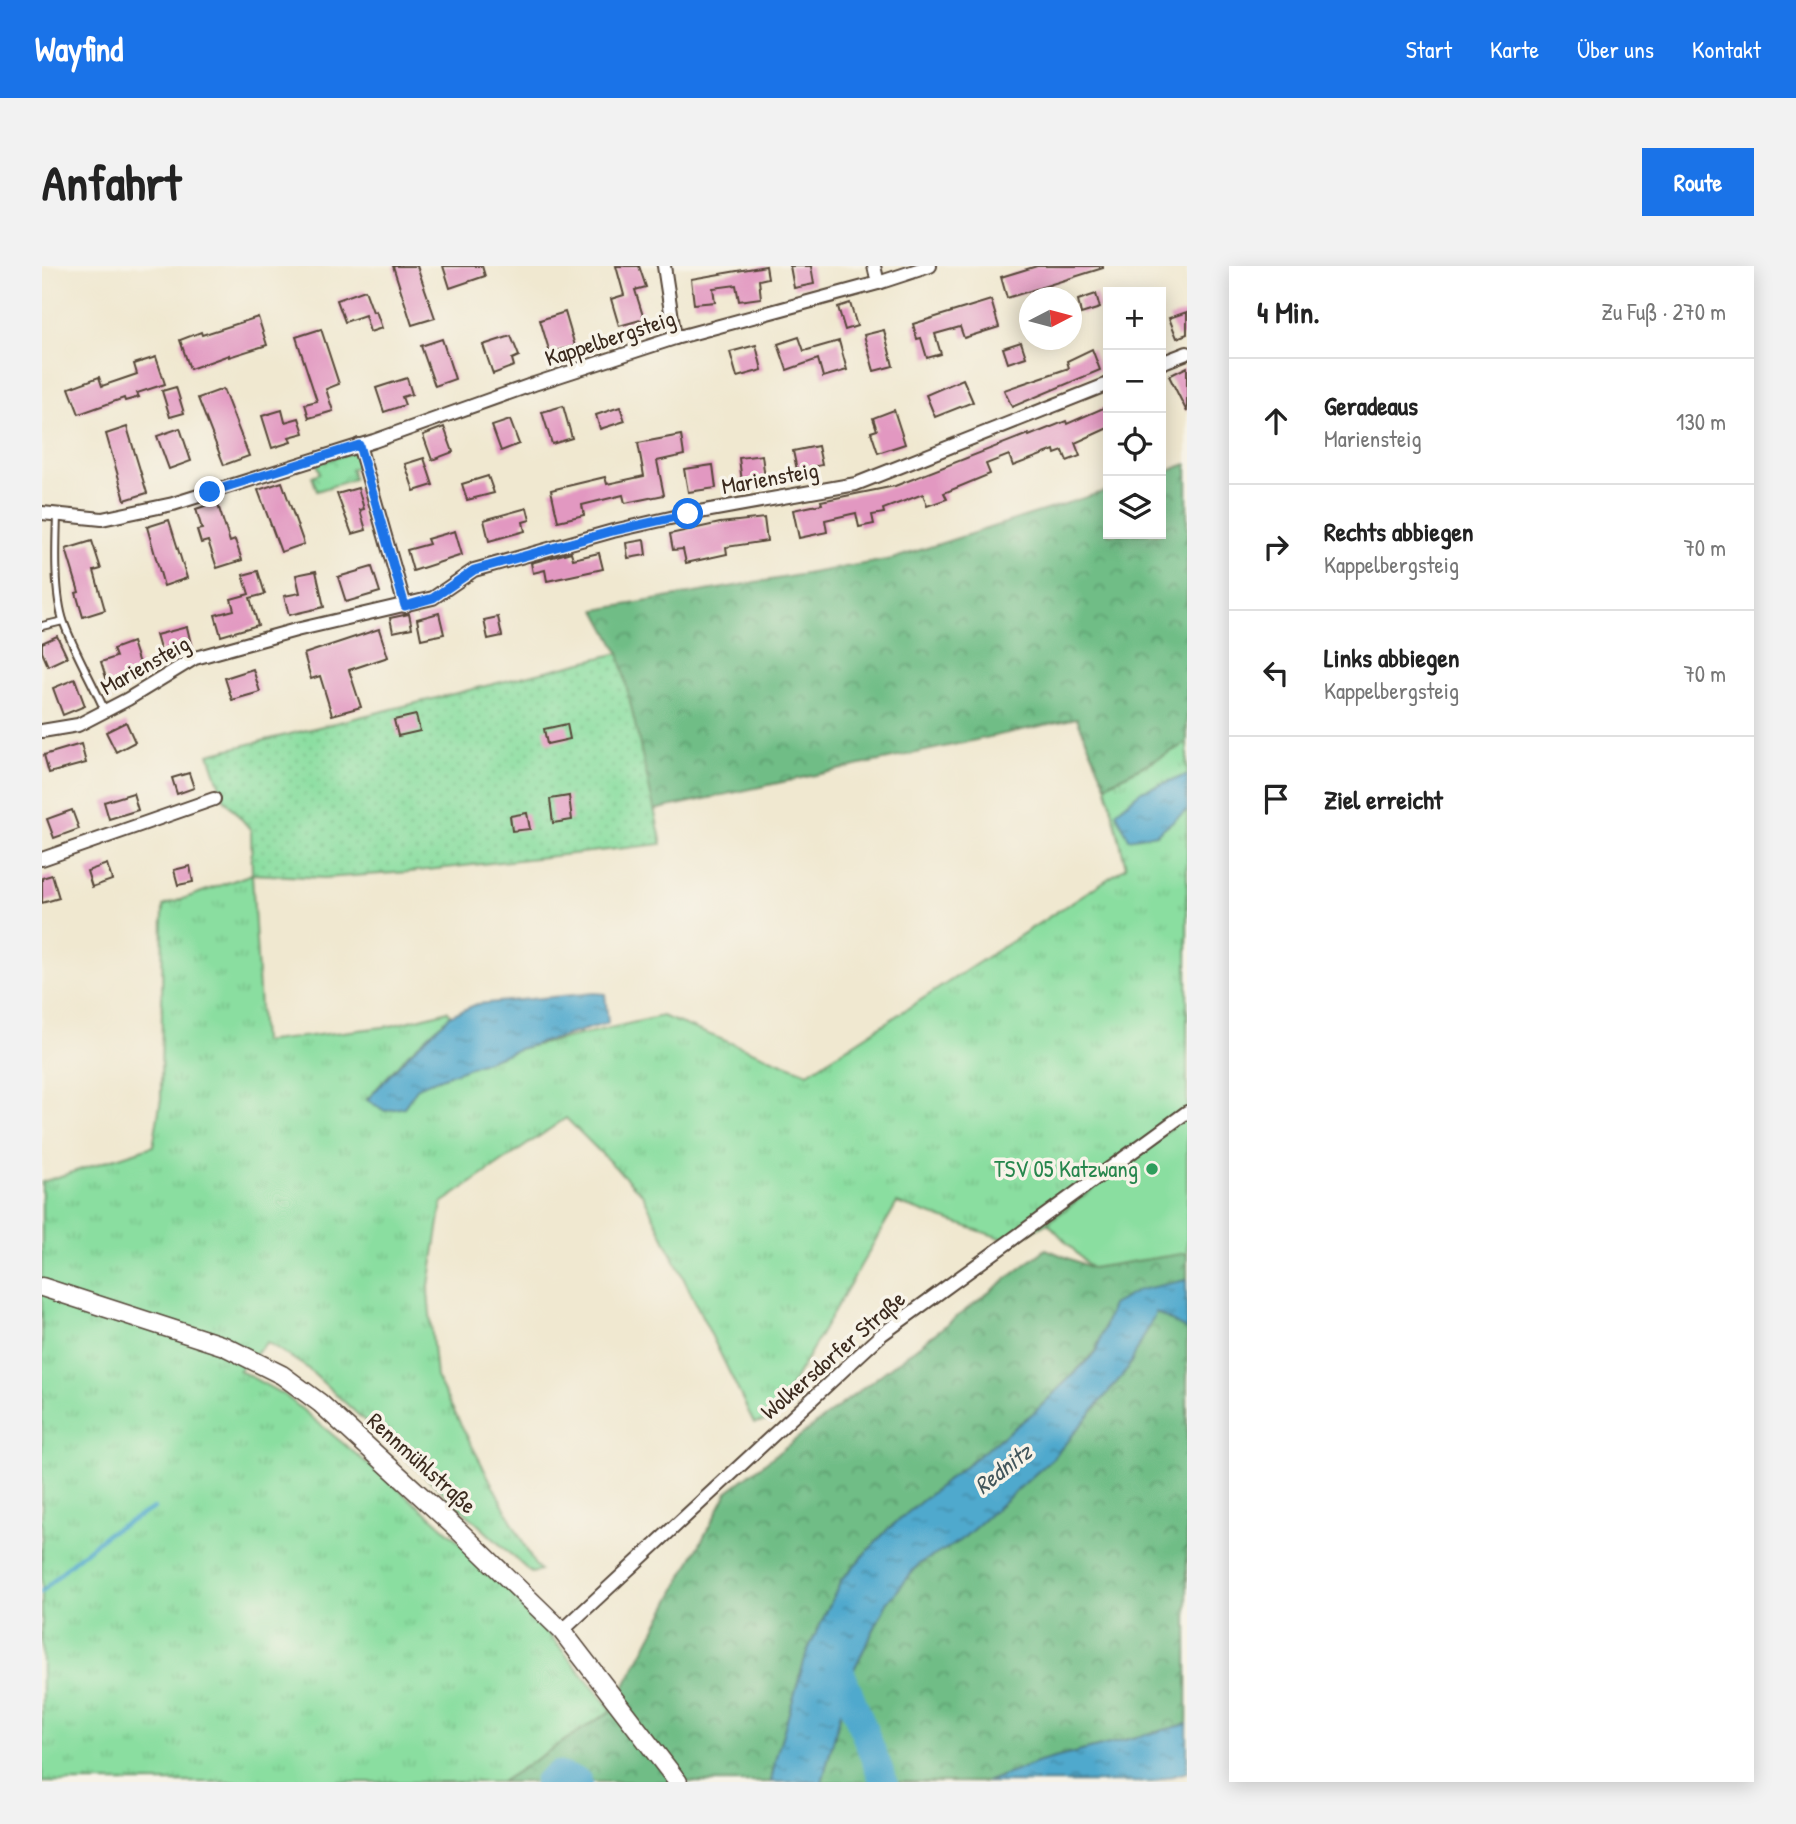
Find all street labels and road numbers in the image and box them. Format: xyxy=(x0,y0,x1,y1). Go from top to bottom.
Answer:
street label: Kappelbergsteig xyxy=(541,302,679,373)
street label: Mariensteig xyxy=(719,454,821,501)
street label: Mariensteig xyxy=(95,627,195,702)
street label: Wolkersdorfer Straße xyxy=(754,1283,912,1426)
street label: Rennmühlstraße xyxy=(361,1405,484,1520)

